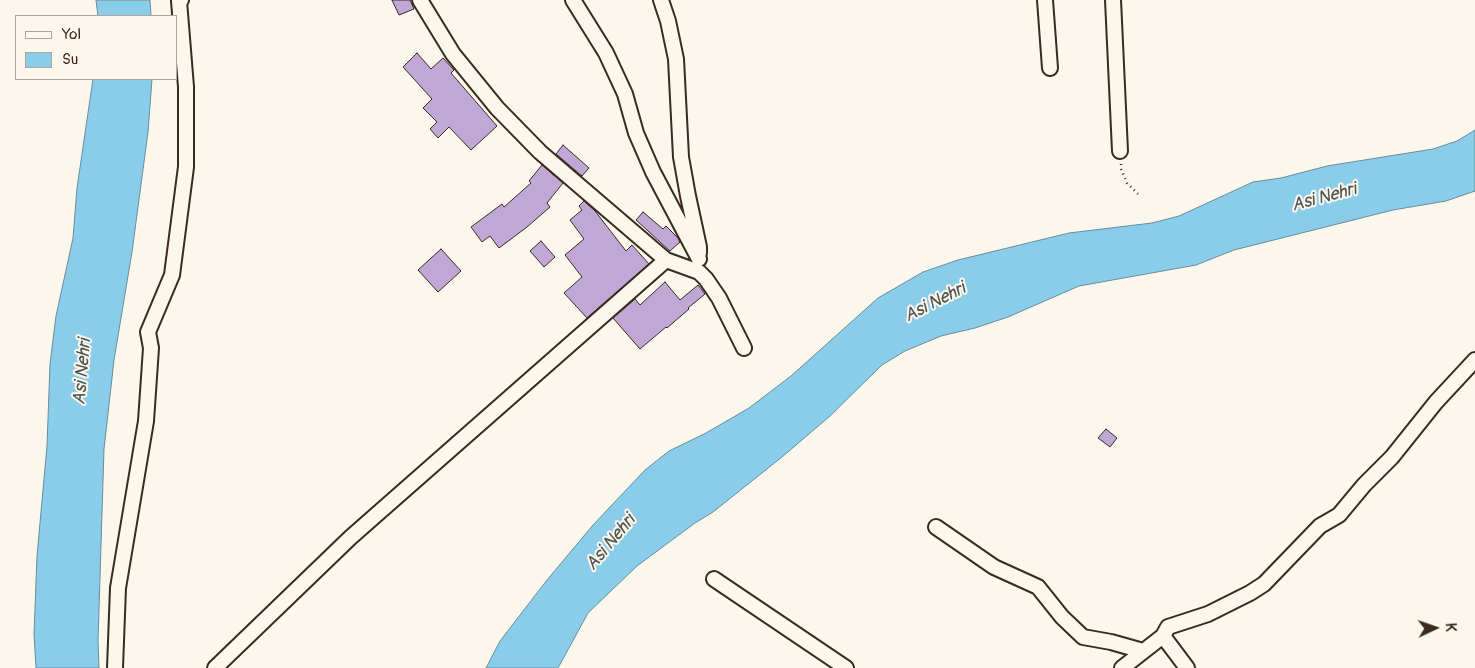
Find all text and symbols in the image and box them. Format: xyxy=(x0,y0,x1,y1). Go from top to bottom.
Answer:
legend xyxy=(15,15,178,80)
text: Yol xyxy=(62,25,81,44)
text: Su xyxy=(62,50,78,69)
water label: Asi Nehri xyxy=(1289,179,1359,217)
water label: Asi Nehri xyxy=(901,278,969,328)
water label: Asi Nehri xyxy=(69,338,97,406)
water label: Asi Nehri xyxy=(582,511,640,575)
north arrow xyxy=(1410,603,1460,653)
text: K xyxy=(1442,623,1459,632)

